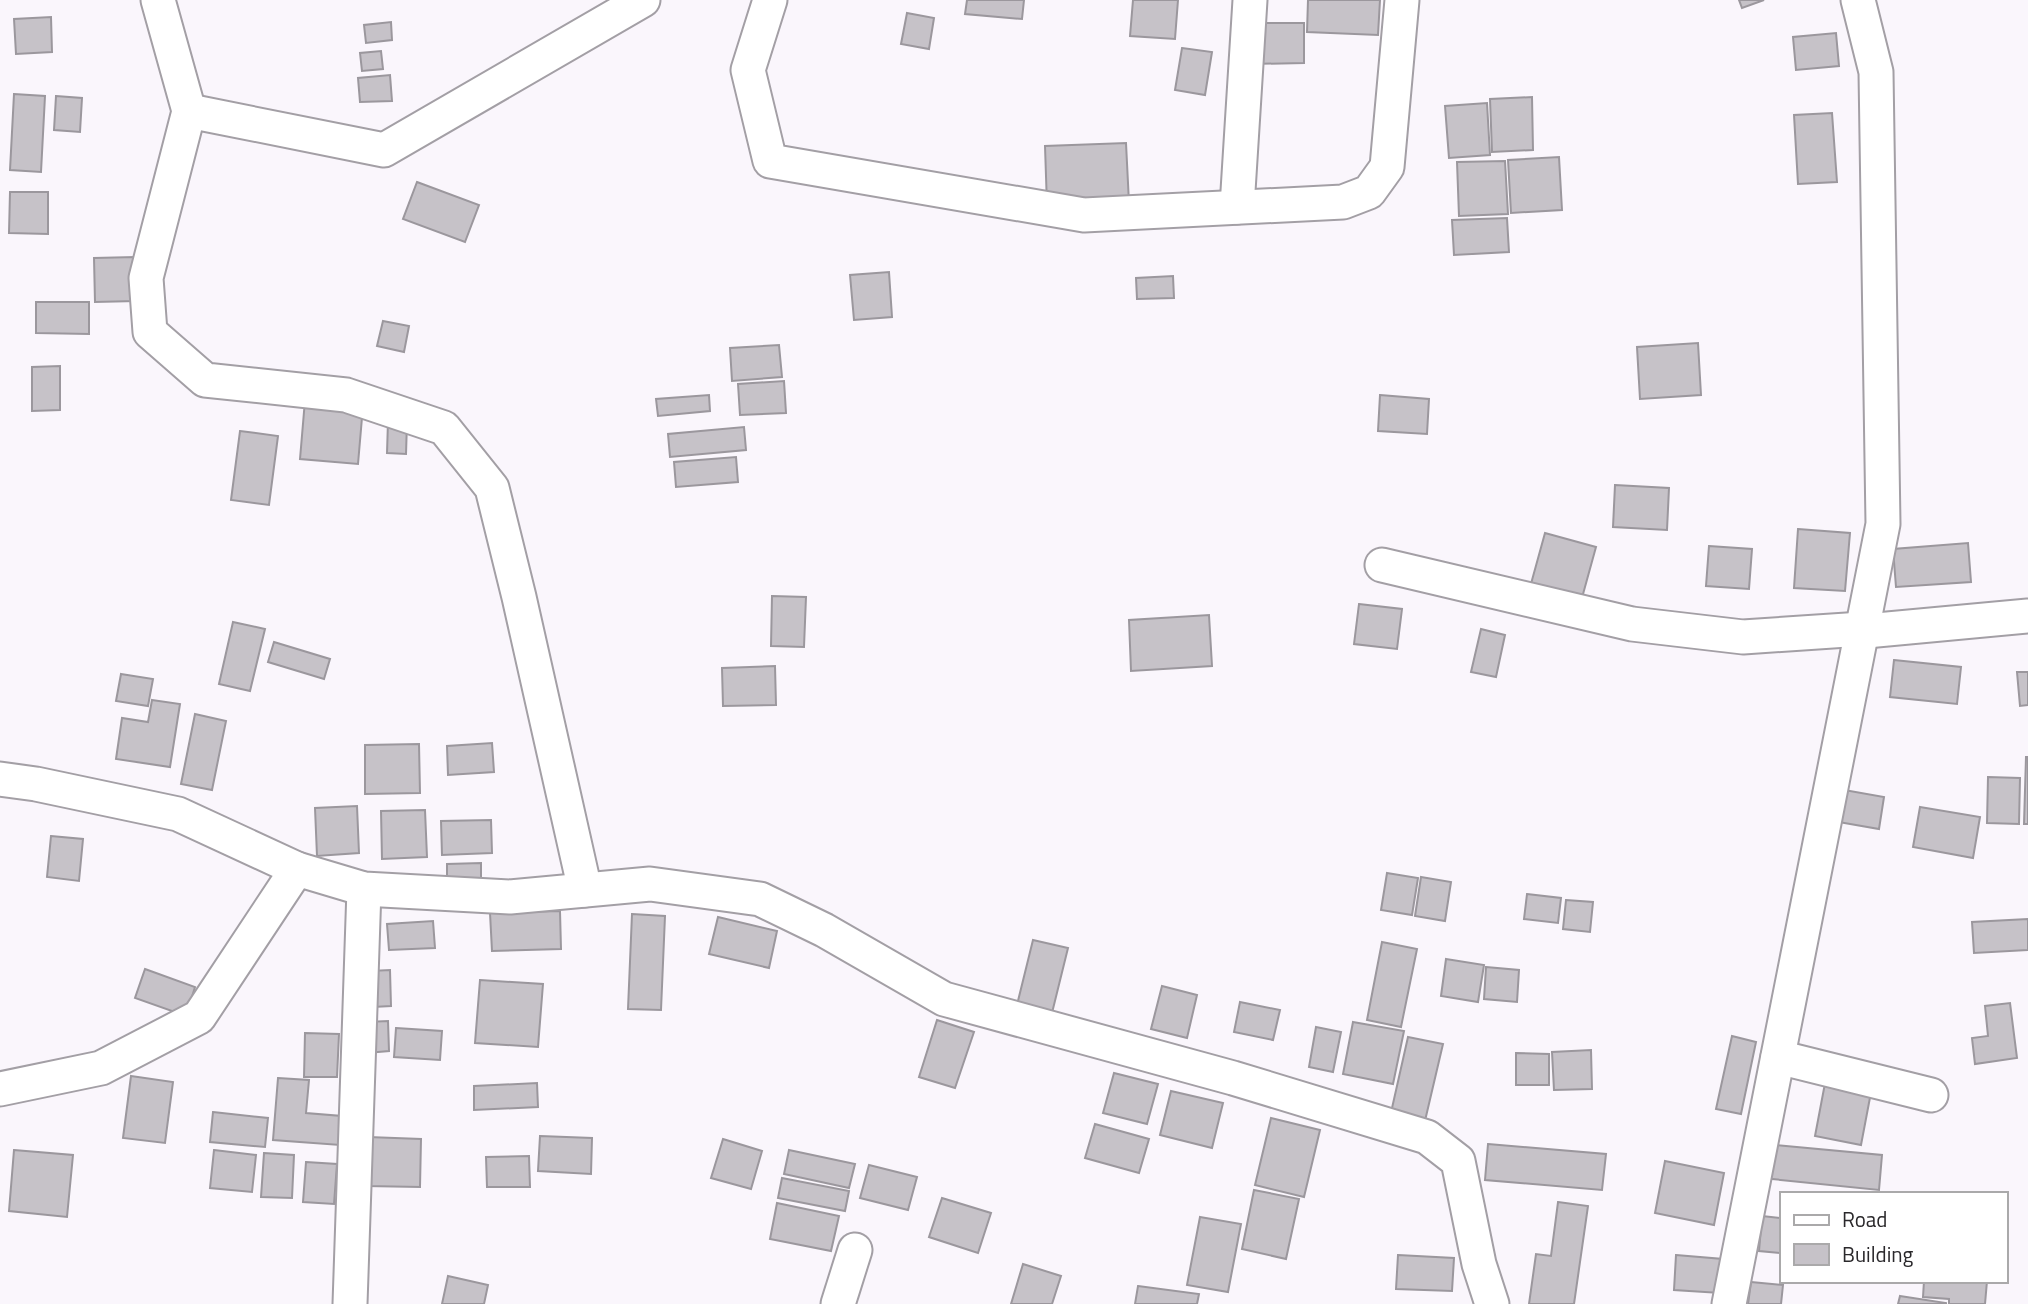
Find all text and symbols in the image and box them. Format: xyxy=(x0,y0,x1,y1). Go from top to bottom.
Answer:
legend xyxy=(1780,1192,2007,1283)
text: Road xyxy=(1842,1203,1887,1235)
text: Building xyxy=(1842,1238,1914,1270)

